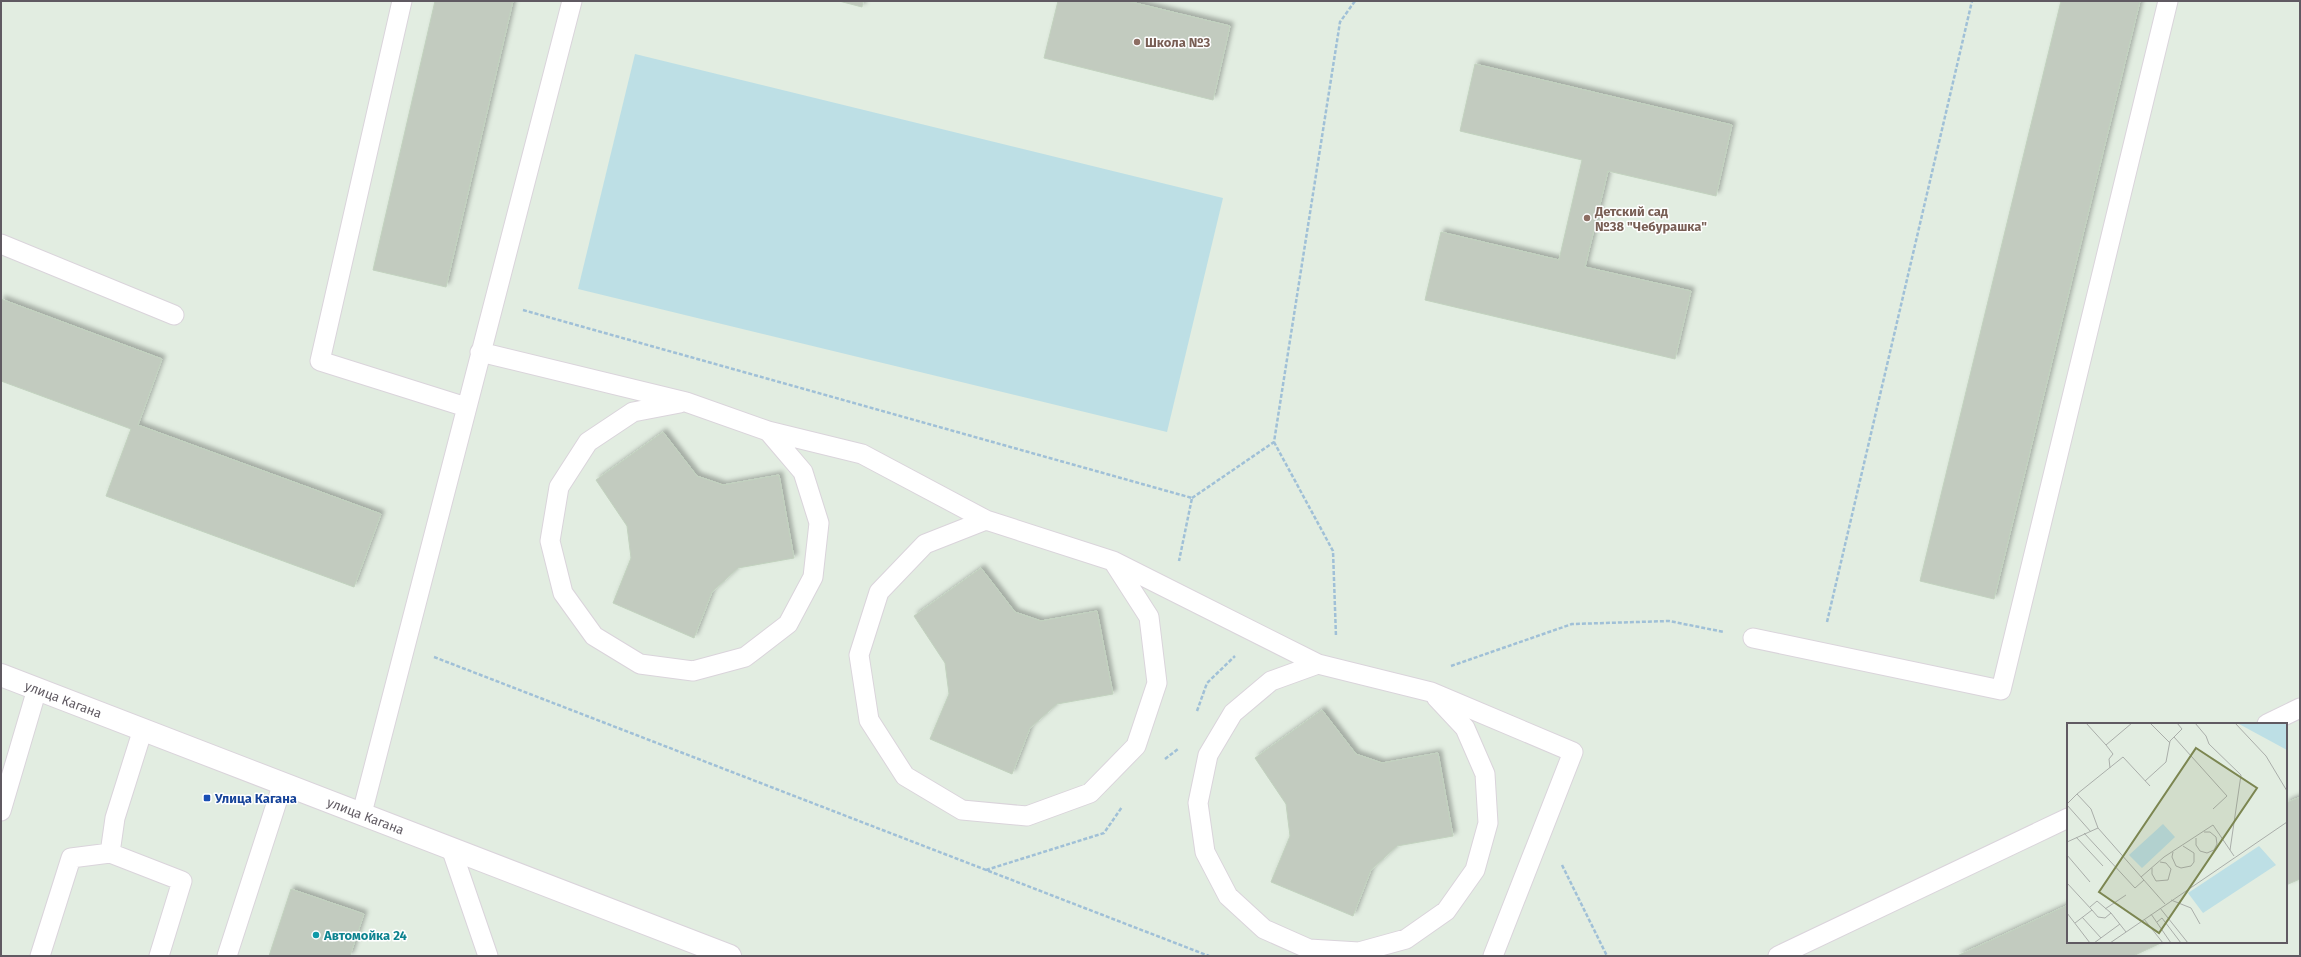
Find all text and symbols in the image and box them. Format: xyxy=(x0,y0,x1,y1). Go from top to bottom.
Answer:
place label: Школа №3 xyxy=(1145,35,1211,50)
marker: Школа №3 xyxy=(1132,37,1142,47)
place label: Детский сад №38 "Чебурашка" xyxy=(1594,204,1707,234)
marker: Детский сад №38 "Чебурашка" xyxy=(1582,213,1592,223)
street label: улица Кагана xyxy=(23,678,104,721)
inset map xyxy=(2067,723,2287,943)
place label: Улица Кагана xyxy=(214,791,297,806)
marker: Улица Кагана xyxy=(202,793,212,803)
street label: улица Кагана xyxy=(325,794,406,838)
place label: Автомойка 24 xyxy=(323,928,408,943)
marker: Автомойка 24 xyxy=(311,930,321,940)

